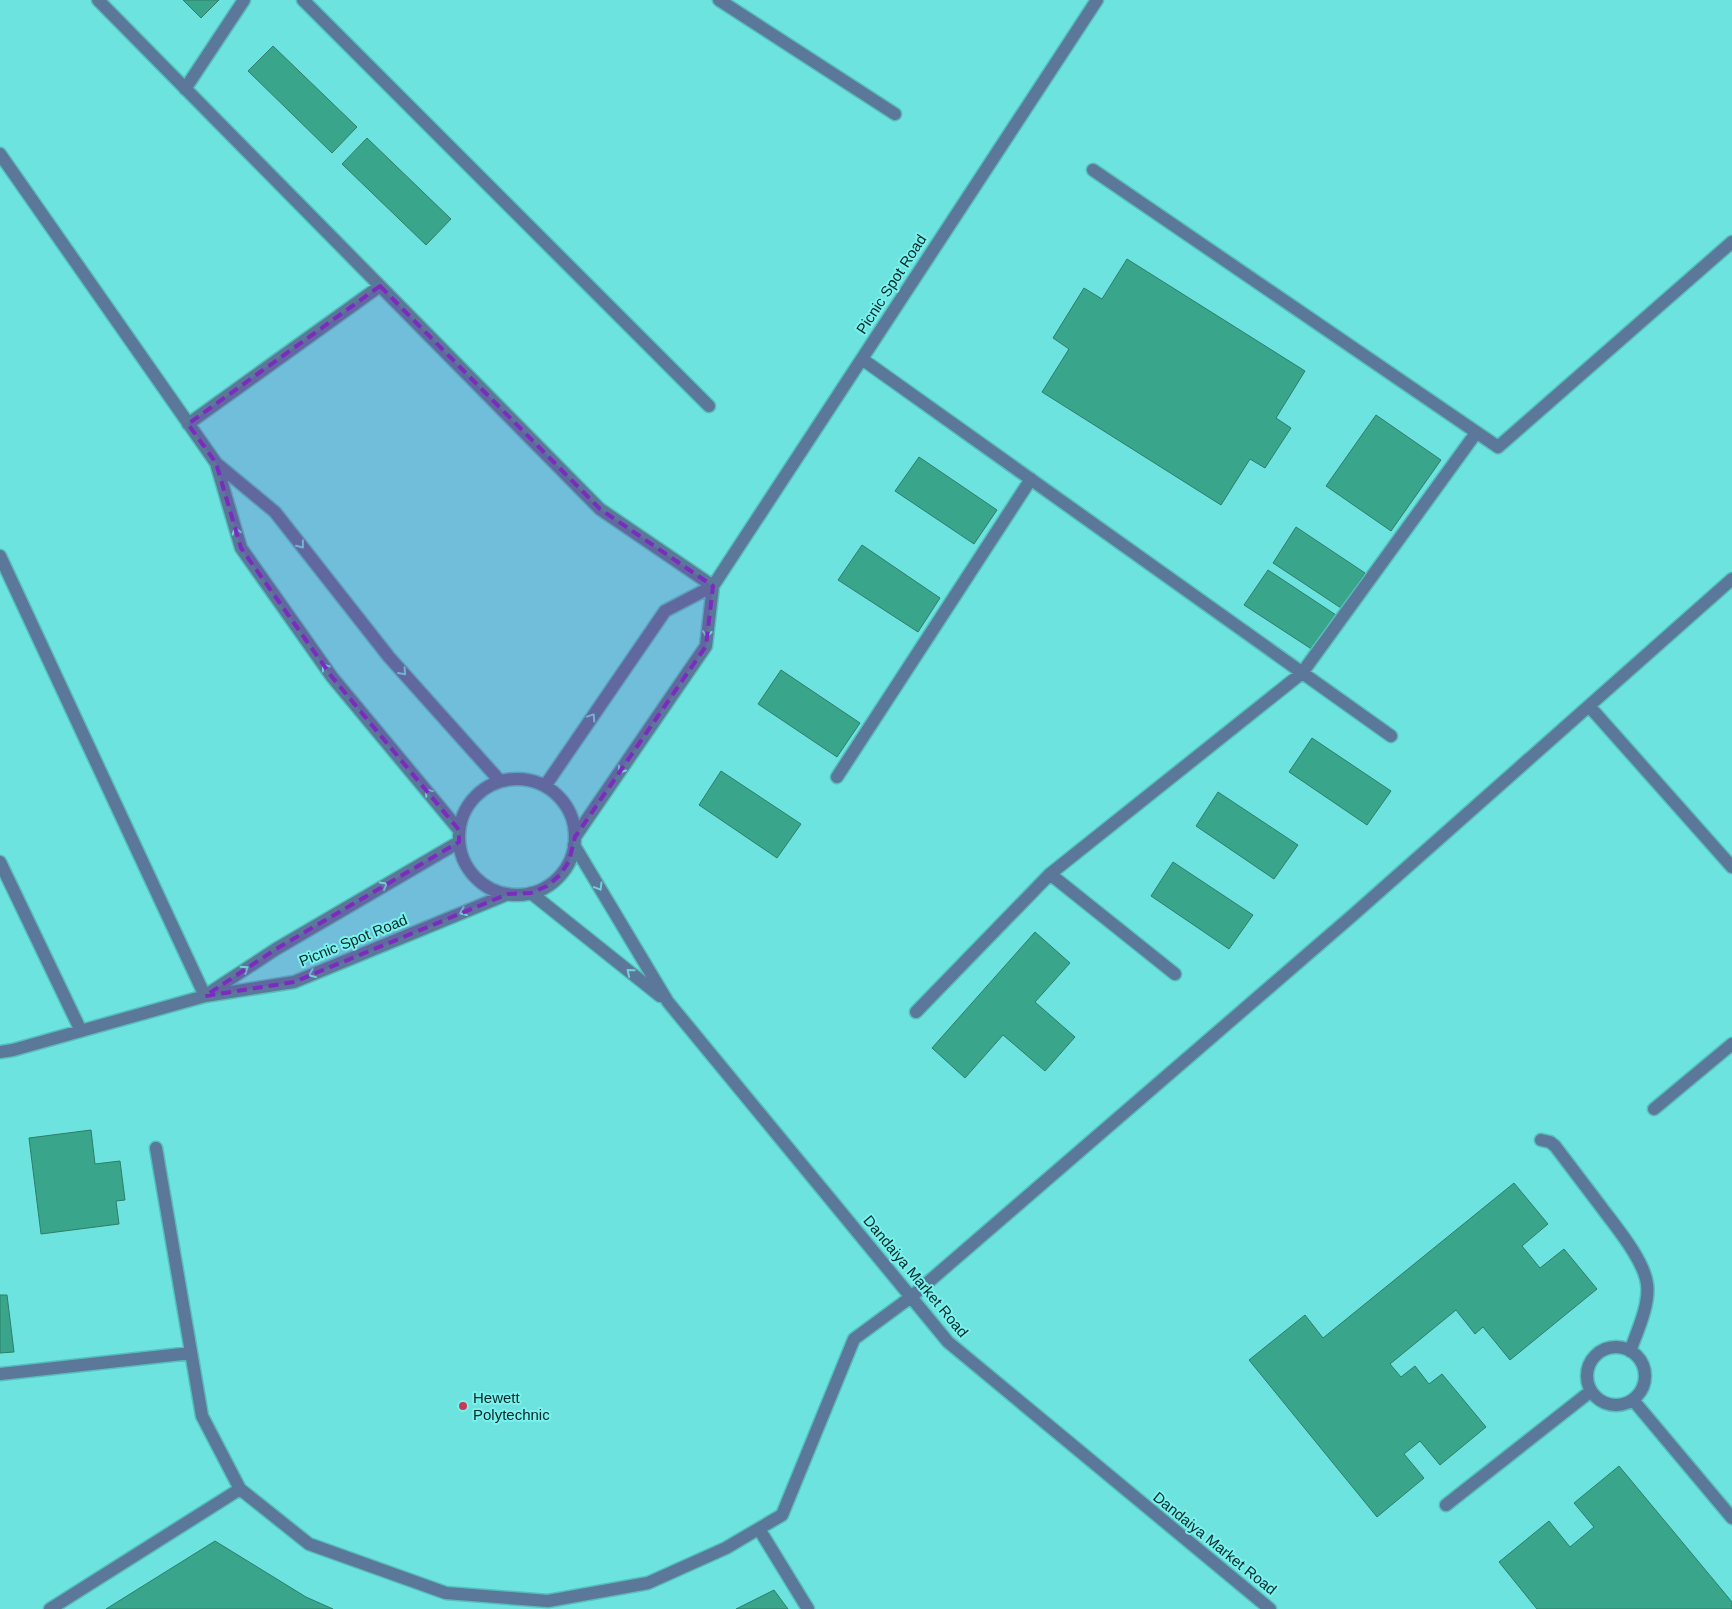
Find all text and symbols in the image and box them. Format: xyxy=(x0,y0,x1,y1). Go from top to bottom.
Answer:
street label: Picnic Spot Road xyxy=(853,231,929,337)
one-way arrow xyxy=(232,528,242,536)
one-way arrow xyxy=(296,539,304,548)
one-way arrow xyxy=(702,630,713,638)
one-way arrow xyxy=(322,663,331,673)
one-way arrow xyxy=(397,667,406,676)
one-way arrow xyxy=(586,713,595,723)
one-way arrow xyxy=(618,764,627,774)
one-way arrow xyxy=(424,789,433,798)
one-way arrow xyxy=(379,882,388,892)
one-way arrow xyxy=(593,882,603,891)
one-way arrow xyxy=(459,907,467,917)
street label: Picnic Spot Road xyxy=(296,911,410,969)
one-way arrow xyxy=(240,966,249,975)
one-way arrow xyxy=(308,968,317,978)
one-way arrow xyxy=(627,969,636,977)
street label: Dandaiya Market Road xyxy=(860,1212,972,1340)
place label: Hewett Polytechnic xyxy=(473,1389,550,1423)
marker: Hewett Polytechnic xyxy=(457,1400,469,1412)
street label: Dandaiya Market Road xyxy=(1150,1488,1280,1598)

